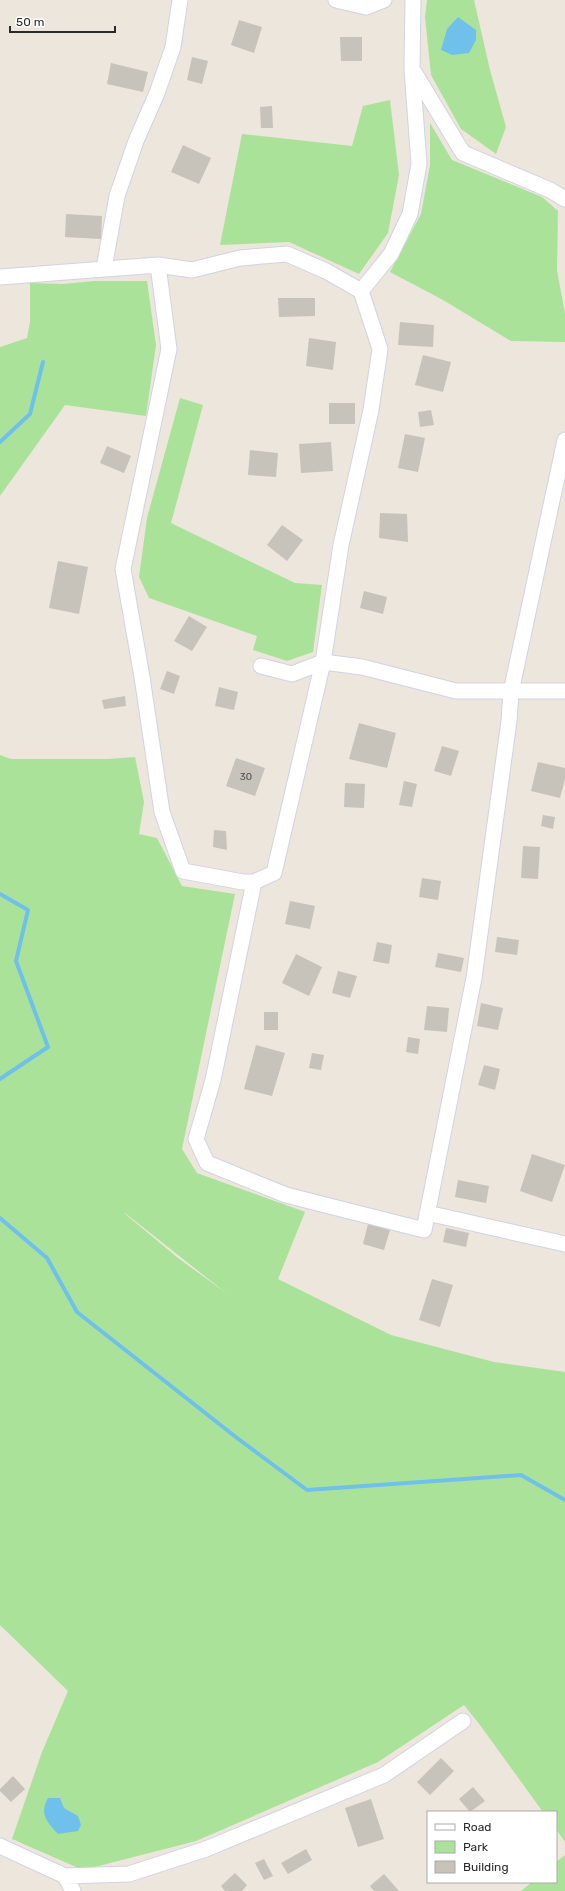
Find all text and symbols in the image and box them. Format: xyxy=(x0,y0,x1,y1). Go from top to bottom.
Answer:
scale bar xyxy=(10,8,115,34)
text: 50 m xyxy=(16,15,44,29)
house number: 30 xyxy=(240,771,252,783)
legend xyxy=(427,1811,557,1883)
text: Road xyxy=(463,1820,491,1834)
text: Park xyxy=(463,1840,489,1854)
text: Building xyxy=(463,1860,509,1874)

